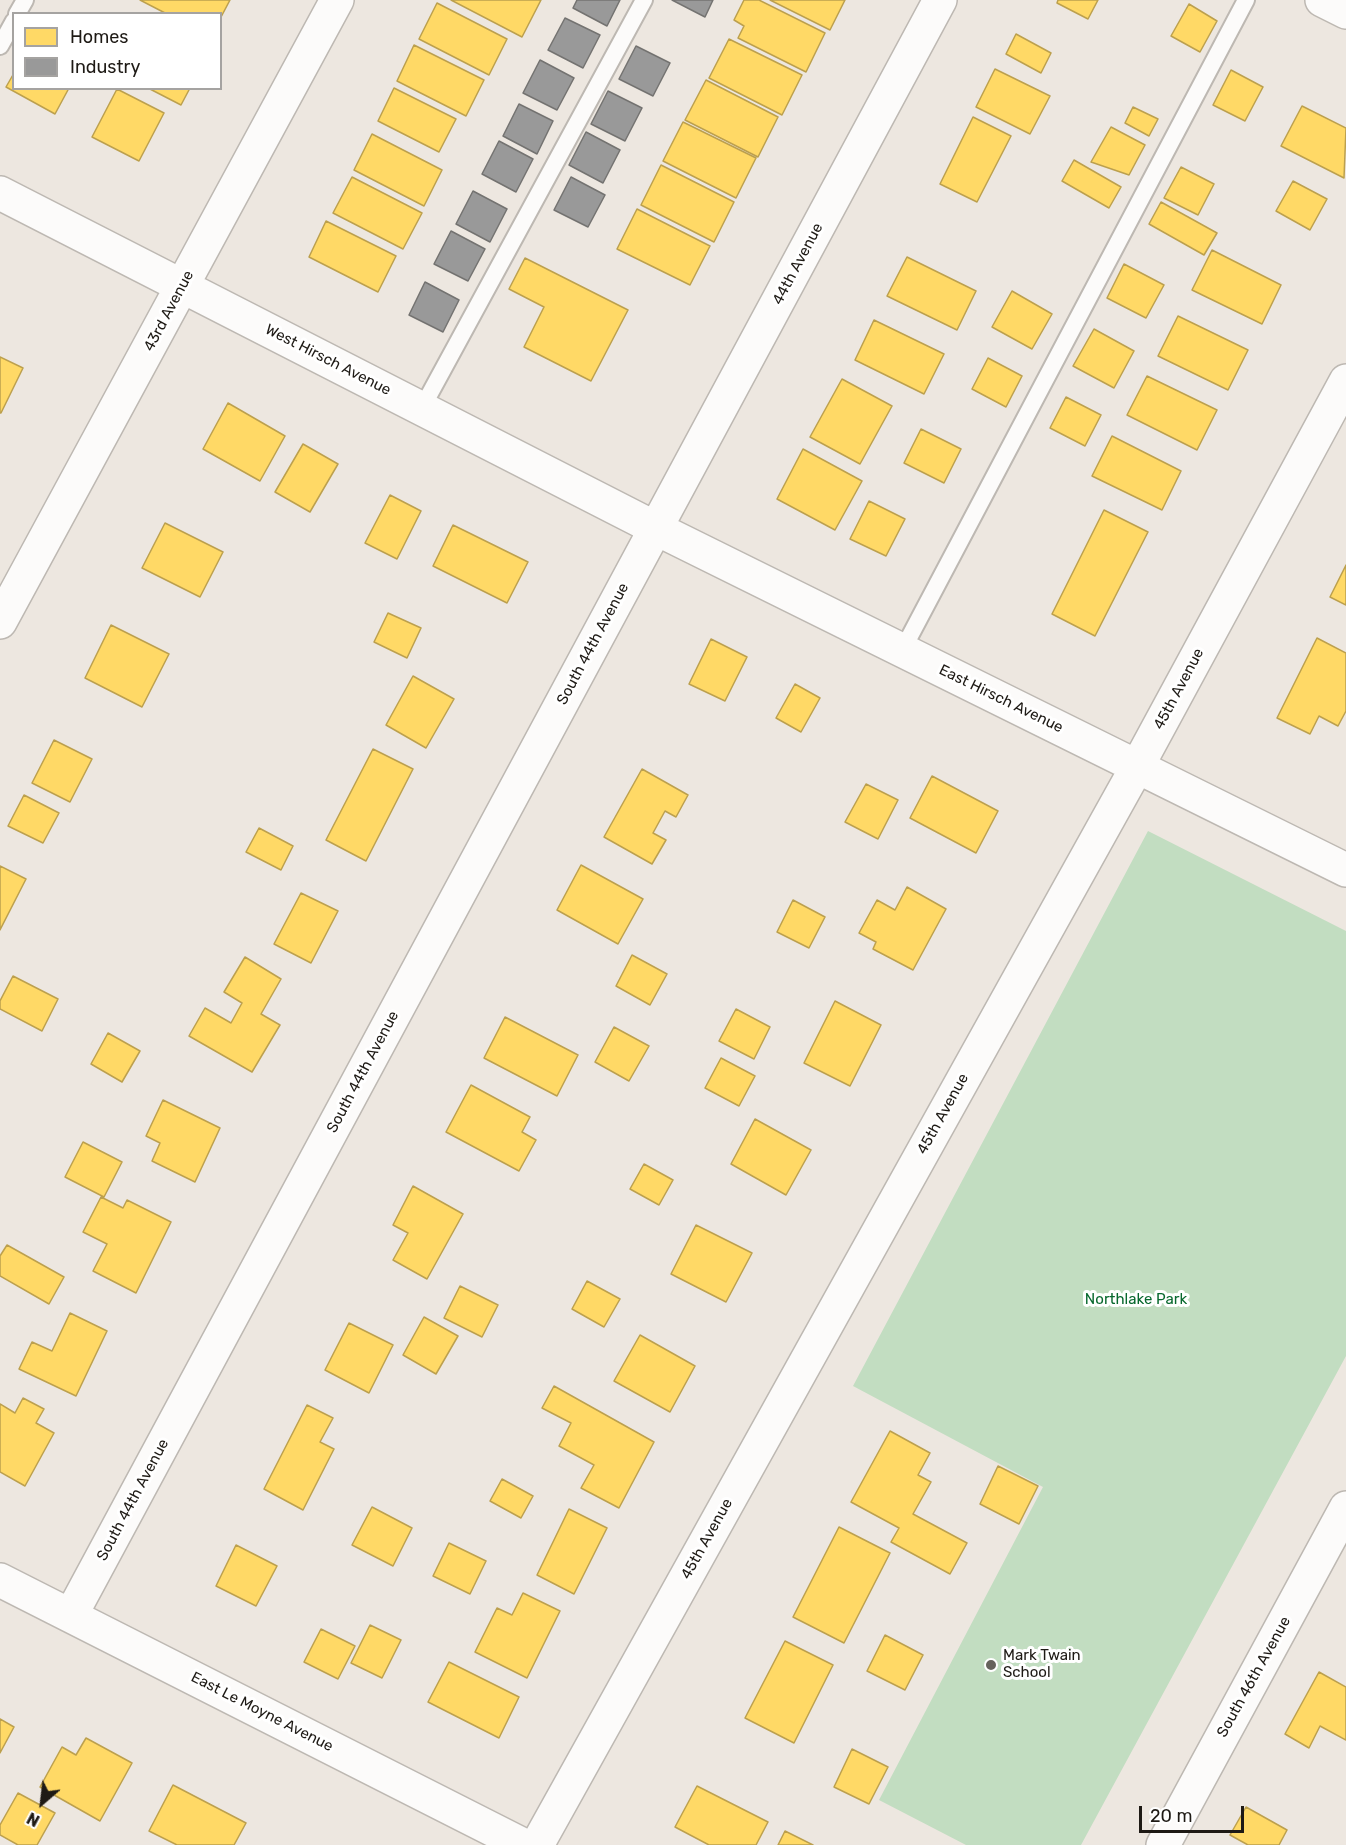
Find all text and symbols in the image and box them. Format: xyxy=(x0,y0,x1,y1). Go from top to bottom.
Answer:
legend xyxy=(12,12,222,90)
text: Homes xyxy=(70,26,128,48)
text: Industry xyxy=(70,56,140,78)
street label: 44th Avenue xyxy=(769,220,827,308)
street label: 43rd Avenue xyxy=(140,267,198,355)
street label: West Hirsch Avenue xyxy=(262,321,394,399)
street label: South 44th Avenue xyxy=(553,580,633,708)
street label: 45th Avenue xyxy=(1150,645,1208,733)
street label: East Hirsch Avenue xyxy=(936,661,1066,737)
street label: South 44th Avenue xyxy=(323,1008,403,1136)
street label: 45th Avenue xyxy=(913,1071,973,1157)
park label: Northlake Park xyxy=(1085,1291,1187,1309)
street label: South 44th Avenue xyxy=(93,1436,173,1564)
street label: 45th Avenue xyxy=(677,1496,737,1582)
street label: South 46th Avenue xyxy=(1213,1614,1295,1740)
place label: Mark Twain School xyxy=(1003,1647,1081,1682)
marker: Mark Twain School xyxy=(984,1658,998,1672)
street label: East Le Moyne Avenue xyxy=(188,1668,336,1756)
north arrow xyxy=(12,1773,72,1833)
scale bar xyxy=(1142,1794,1247,1832)
text: 20 m xyxy=(1150,1805,1192,1827)
text: N xyxy=(24,1808,43,1830)

